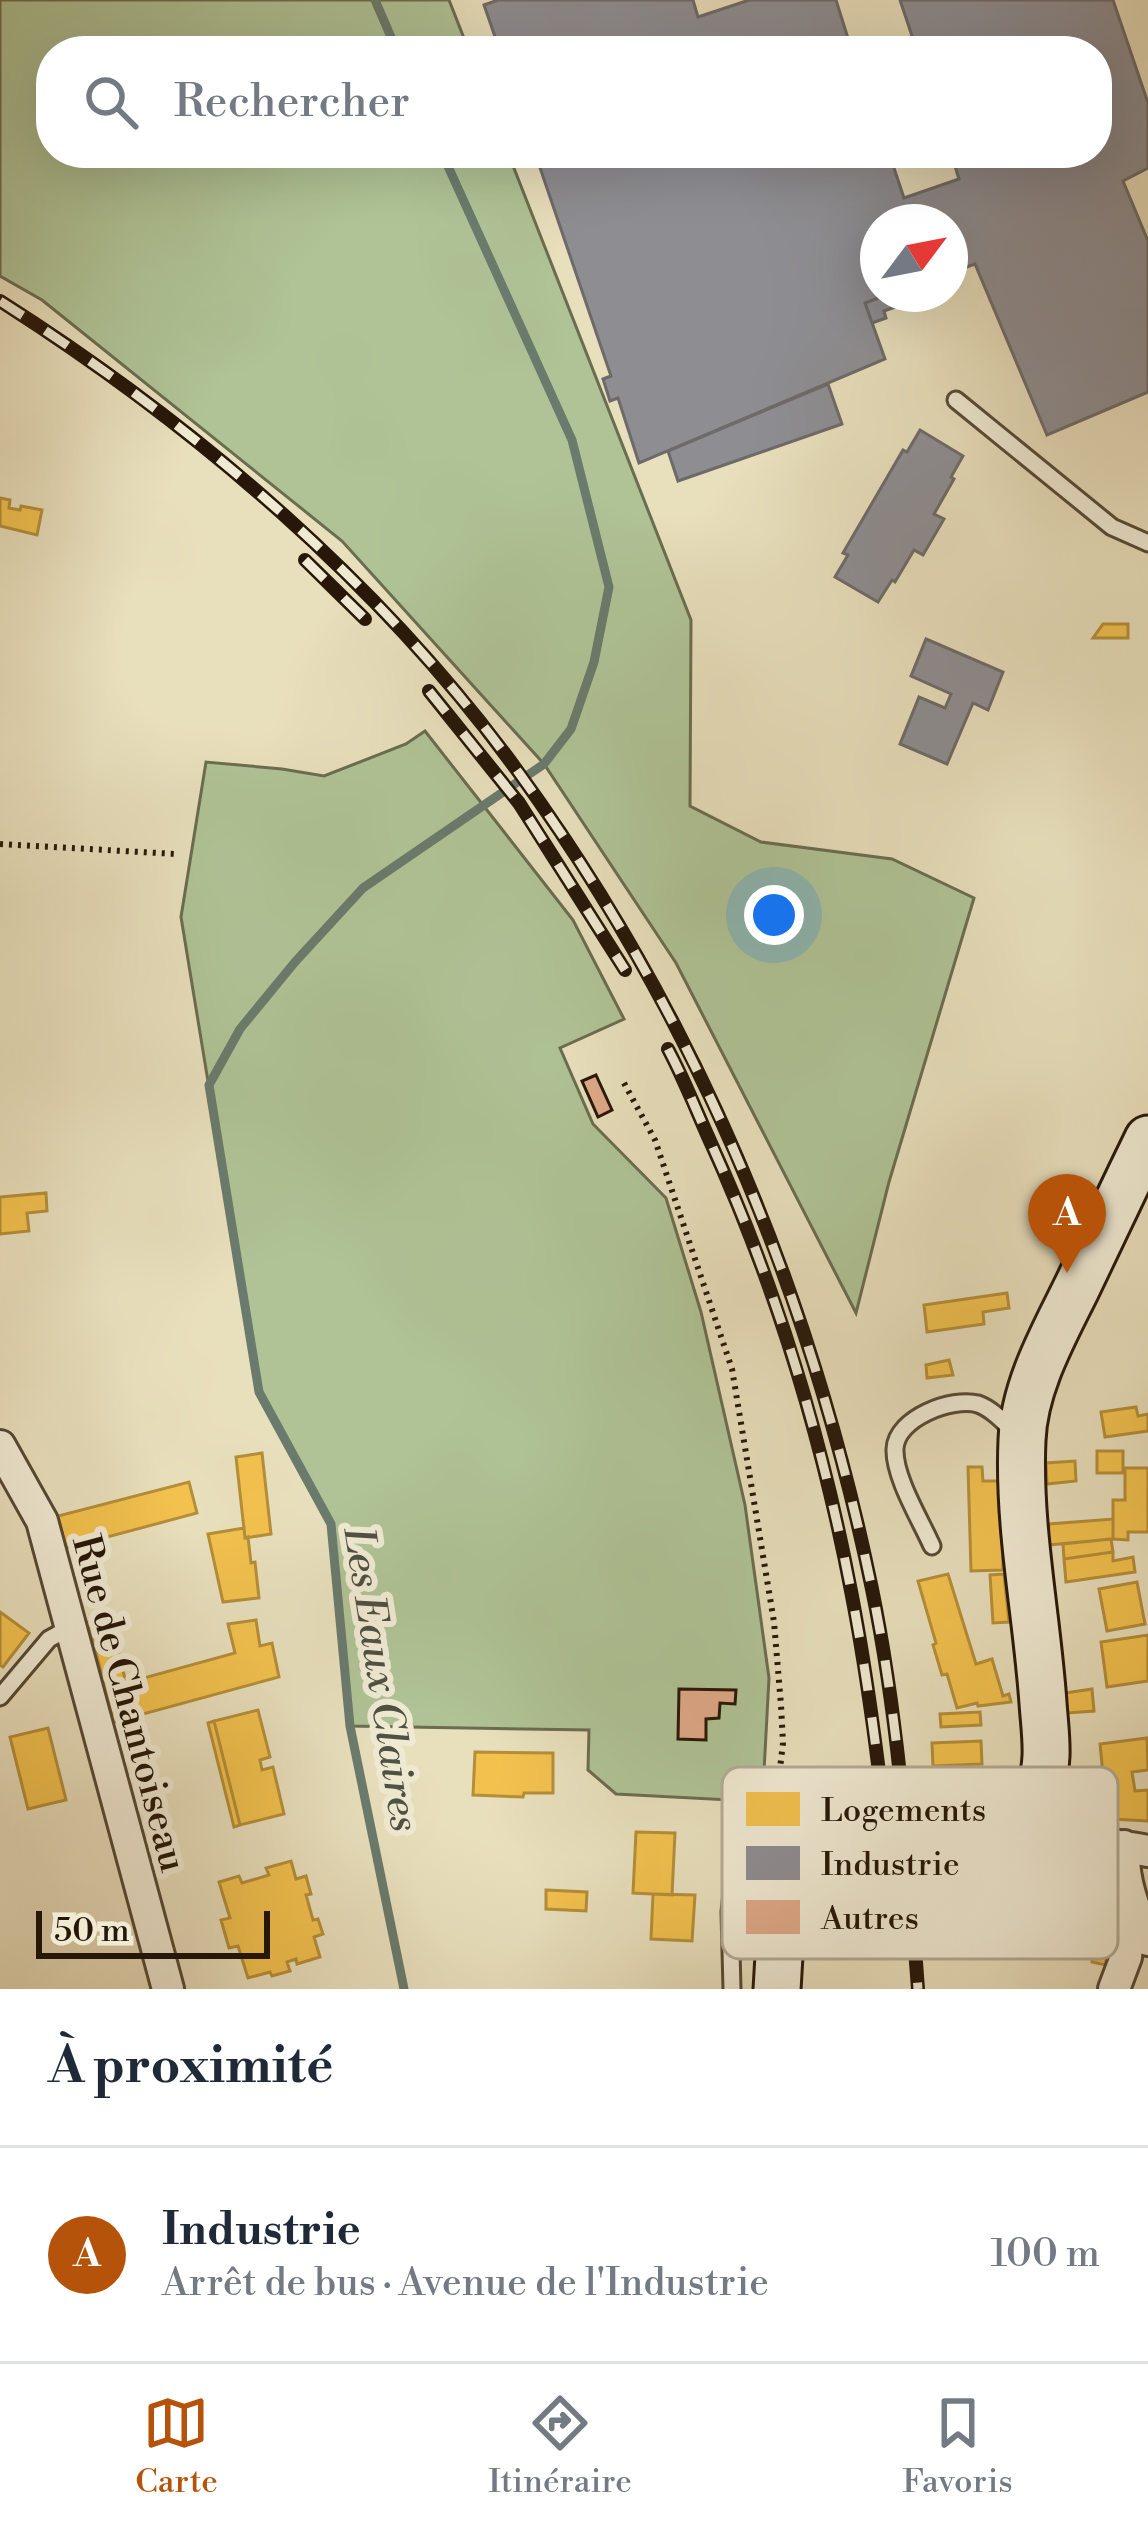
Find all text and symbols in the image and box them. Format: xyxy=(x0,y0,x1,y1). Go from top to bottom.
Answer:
search box xyxy=(36,36,1112,168)
icon: search xyxy=(78,69,144,135)
text: Rechercher xyxy=(174,74,410,131)
north arrow xyxy=(860,204,968,312)
your location xyxy=(744,885,804,945)
pin: A xyxy=(1028,1174,1106,1273)
water label: Les Eaux Claires xyxy=(330,1523,431,1835)
street label: Rue de Chantoiseau xyxy=(60,1530,197,1877)
legend xyxy=(722,1767,1118,1959)
text: Logements xyxy=(821,1791,986,1832)
text: Industrie xyxy=(821,1845,960,1886)
text: Autres xyxy=(820,1899,919,1940)
scale bar xyxy=(36,1905,270,1958)
text: 50 m xyxy=(54,1911,130,1952)
text: À proximité xyxy=(48,2035,333,2099)
text: Industrie xyxy=(162,2202,361,2259)
text: A xyxy=(73,2230,101,2279)
text: 100 m xyxy=(991,2230,1100,2279)
text: Arrêt de bus · Avenue de l'Industrie xyxy=(162,2259,769,2308)
tab: Carte xyxy=(135,2390,218,2503)
tab: Itinéraire xyxy=(488,2390,632,2503)
tab: Favoris xyxy=(902,2390,1013,2503)

